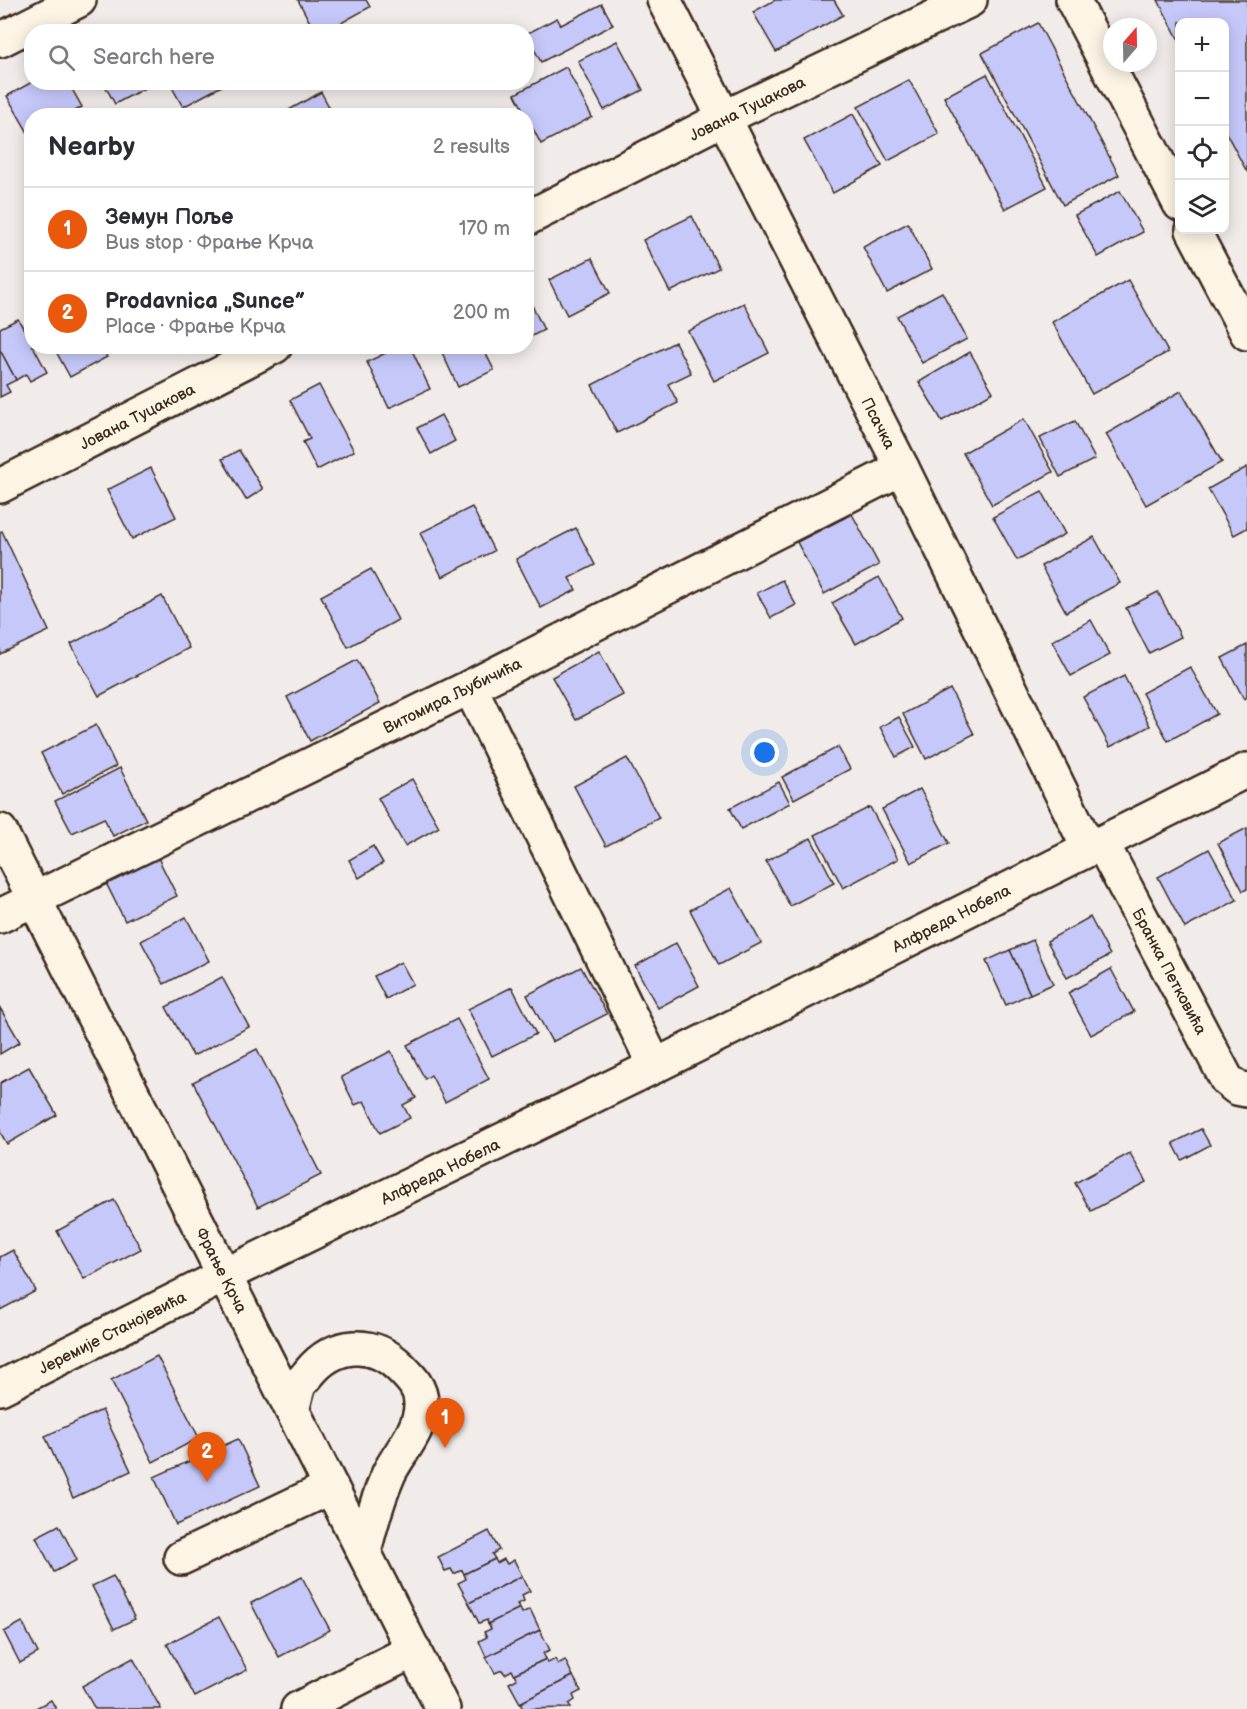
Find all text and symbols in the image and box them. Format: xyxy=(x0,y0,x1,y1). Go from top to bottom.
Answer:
north arrow xyxy=(1103,18,1157,72)
map controls xyxy=(1175,18,1229,234)
button: + xyxy=(1175,18,1229,72)
search box xyxy=(24,24,534,90)
icon: search xyxy=(45,41,78,74)
text: Search here xyxy=(93,44,215,71)
button: − xyxy=(1175,72,1229,126)
street label: Јована Туцакова xyxy=(687,73,809,146)
button: locate xyxy=(1175,126,1229,180)
text: Nearby xyxy=(48,132,135,163)
text: 2 results xyxy=(433,135,510,159)
button: layers xyxy=(1175,180,1229,234)
text: Земун Поље xyxy=(105,204,233,231)
text: 1 xyxy=(63,217,72,241)
text: 170 m xyxy=(459,217,510,241)
text: Bus stop · Фрање Крча xyxy=(105,231,314,255)
text: Prodavnica „Sunce” xyxy=(105,288,305,315)
text: 2 xyxy=(62,301,73,325)
text: 200 m xyxy=(453,301,510,325)
text: Place · Фрање Крча xyxy=(105,315,286,339)
street label: Јована Туцакова xyxy=(77,380,199,455)
street label: Псачка xyxy=(857,395,899,453)
street label: Витомира Љубичића xyxy=(380,654,525,738)
your location xyxy=(750,738,779,767)
street label: Алфреда Нобела xyxy=(889,881,1014,958)
street label: Бранка Петковића xyxy=(1127,905,1210,1039)
street label: Алфреда Нобела xyxy=(377,1135,504,1210)
street label: Фрање Крча xyxy=(191,1225,251,1317)
street label: Јеремије Станојевића xyxy=(36,1288,190,1379)
pin: 1 xyxy=(426,1398,464,1448)
pin: 2 xyxy=(188,1432,226,1482)

